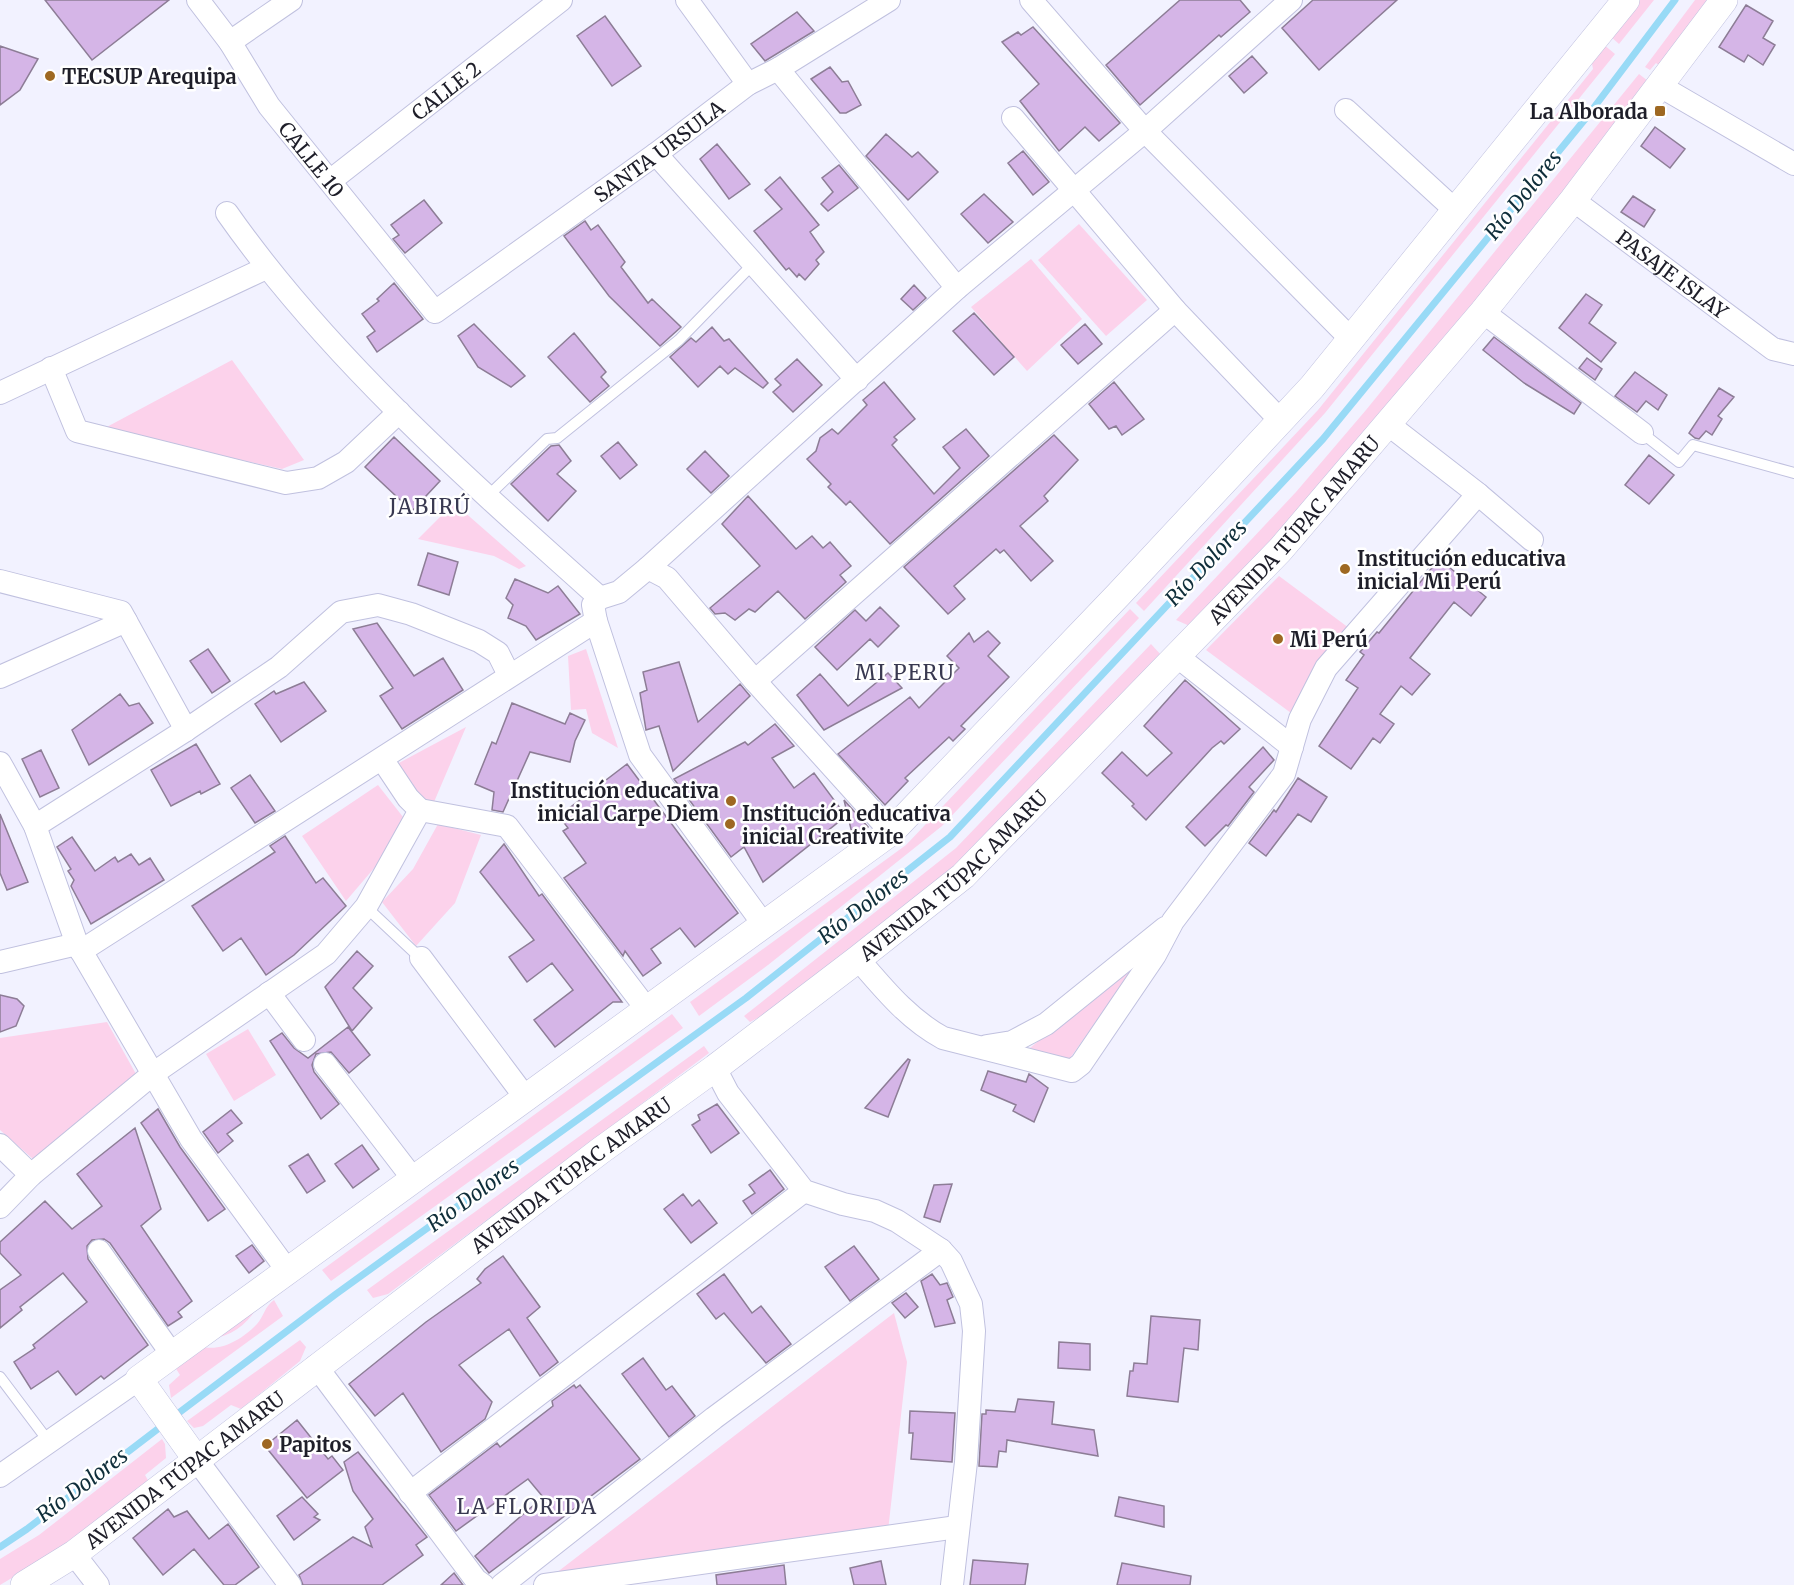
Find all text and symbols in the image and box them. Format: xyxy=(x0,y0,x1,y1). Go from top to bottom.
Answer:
street label: CALLE 2 xyxy=(406,56,485,125)
place label: TECSUP Arequipa xyxy=(62,64,237,89)
marker: TECSUP Arequipa xyxy=(43,69,57,83)
street label: SANTA URSULA xyxy=(589,94,730,207)
place label: La Alborada xyxy=(1529,99,1648,124)
marker: La Alborada xyxy=(1653,104,1667,118)
street label: CALLE 10 xyxy=(274,116,350,202)
water label: Río Dolores xyxy=(1479,145,1567,245)
street label: PASAJE ISLAY xyxy=(1612,224,1734,324)
street label: AVENIDA TÚPAC AMARU xyxy=(1202,430,1385,630)
district label: JABIRÚ xyxy=(388,492,471,520)
water label: Río Dolores xyxy=(1159,514,1253,612)
place label: Institución educativa inicial Mi Perú xyxy=(1357,546,1566,594)
marker: Institución educativa inicial Mi Perú xyxy=(1338,562,1352,576)
place label: Mi Perú xyxy=(1290,627,1368,652)
marker: Mi Perú xyxy=(1271,632,1285,646)
district label: MI PERU xyxy=(855,659,955,686)
place label: Institución educativa inicial Carpe Diem xyxy=(510,778,719,826)
street label: AVENIDA TÚPAC AMARU xyxy=(853,785,1052,967)
marker: Institución educativa inicial Carpe Diem xyxy=(724,794,738,808)
place label: Institución educativa inicial Creativite xyxy=(742,801,951,849)
marker: Institución educativa inicial Creativite xyxy=(723,817,737,831)
water label: Río Dolores xyxy=(812,862,914,950)
street label: AVENIDA TÚPAC AMARU xyxy=(465,1091,676,1259)
water label: Río Dolores xyxy=(422,1152,525,1238)
street label: AVENIDA TÚPAC AMARU xyxy=(79,1385,289,1554)
place label: Papitos xyxy=(279,1432,352,1457)
marker: Papitos xyxy=(260,1437,274,1451)
water label: Río Dolores xyxy=(31,1442,133,1528)
district label: LA FLORIDA xyxy=(456,1493,598,1520)

